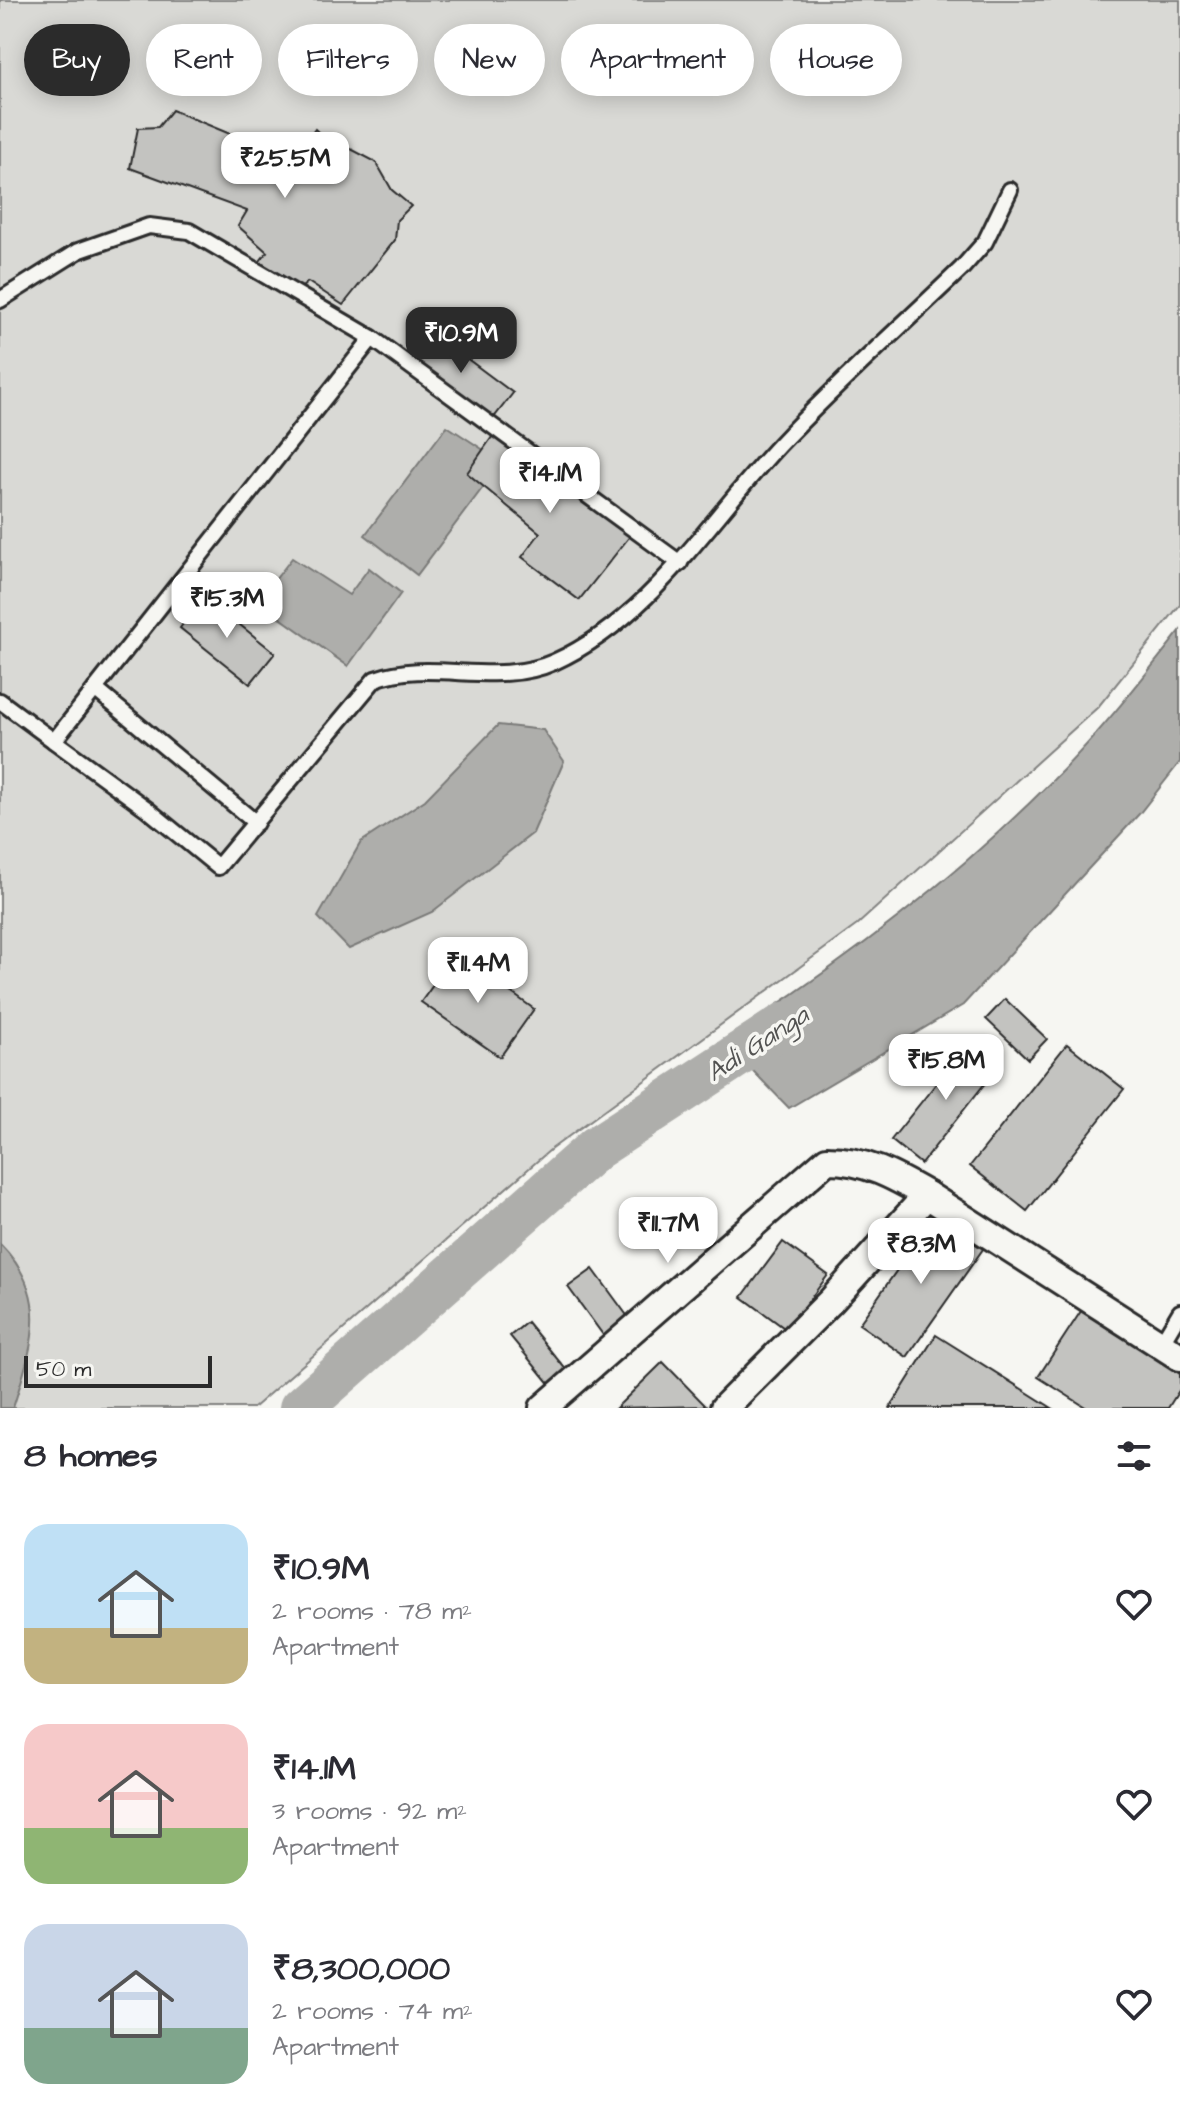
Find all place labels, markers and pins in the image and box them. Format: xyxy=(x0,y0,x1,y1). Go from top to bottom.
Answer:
pin: ₹25.5M xyxy=(220,132,350,200)
pin: ₹10.9M xyxy=(396,307,526,375)
pin: ₹14.1M xyxy=(485,447,615,515)
pin: ₹15.3M xyxy=(162,572,292,640)
pin: ₹11.4M xyxy=(413,937,543,1005)
pin: ₹15.8M xyxy=(881,1034,1011,1102)
pin: ₹11.7M xyxy=(603,1197,733,1265)
pin: ₹8.3M xyxy=(865,1218,977,1286)

